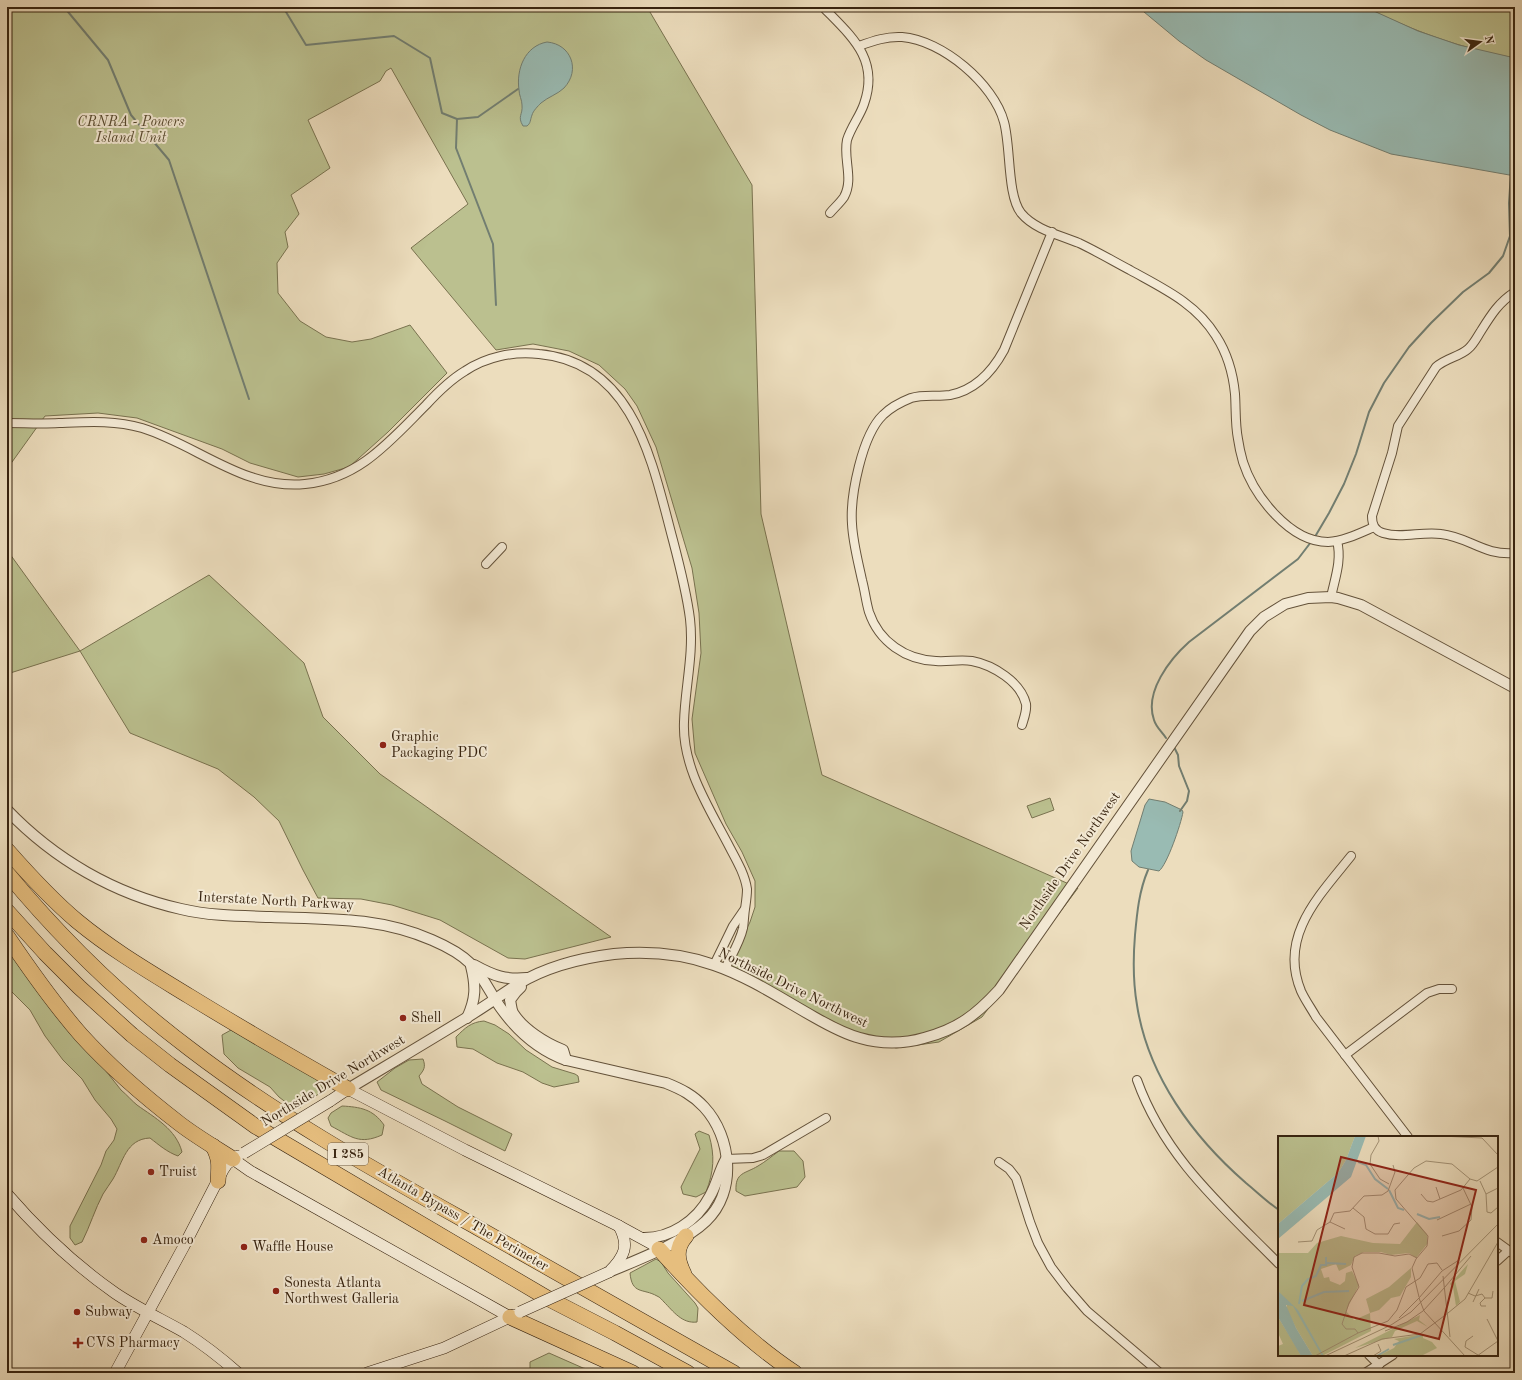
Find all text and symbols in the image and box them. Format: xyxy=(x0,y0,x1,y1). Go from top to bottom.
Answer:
north arrow xyxy=(1460,22,1500,62)
text: N xyxy=(1482,35,1495,46)
park label: CRNRA - Powers Island Unit xyxy=(77,115,185,145)
place label: Graphic Packaging PDC xyxy=(391,730,487,760)
marker: Graphic Packaging PDC xyxy=(378,740,388,750)
street label: Northside Drive Northwest xyxy=(1017,789,1123,932)
street label: Interstate North Parkway xyxy=(197,890,355,912)
street label: Northside Drive Northwest xyxy=(716,946,870,1030)
place label: Shell xyxy=(411,1011,442,1025)
marker: Shell xyxy=(398,1013,408,1023)
street label: Northside Drive Northwest xyxy=(259,1033,407,1129)
inset map xyxy=(1278,1136,1498,1356)
road number: I 285 xyxy=(328,1143,368,1165)
street label: Atlanta Bypass / The Perimeter xyxy=(375,1164,551,1274)
place label: Truist xyxy=(159,1165,197,1179)
marker: Truist xyxy=(146,1167,156,1177)
place label: Amoco xyxy=(152,1233,194,1247)
marker: Amoco xyxy=(139,1235,149,1245)
place label: Waffle House xyxy=(252,1240,333,1254)
marker: Waffle House xyxy=(239,1242,249,1252)
place label: Sonesta Atlanta Northwest Galleria xyxy=(284,1276,399,1306)
marker: Sonesta Atlanta Northwest Galleria xyxy=(271,1286,281,1296)
place label: Subway xyxy=(85,1305,133,1319)
marker: Subway xyxy=(72,1307,82,1317)
place label: CVS Pharmacy xyxy=(86,1336,181,1350)
marker: CVS Pharmacy xyxy=(73,1338,83,1348)

